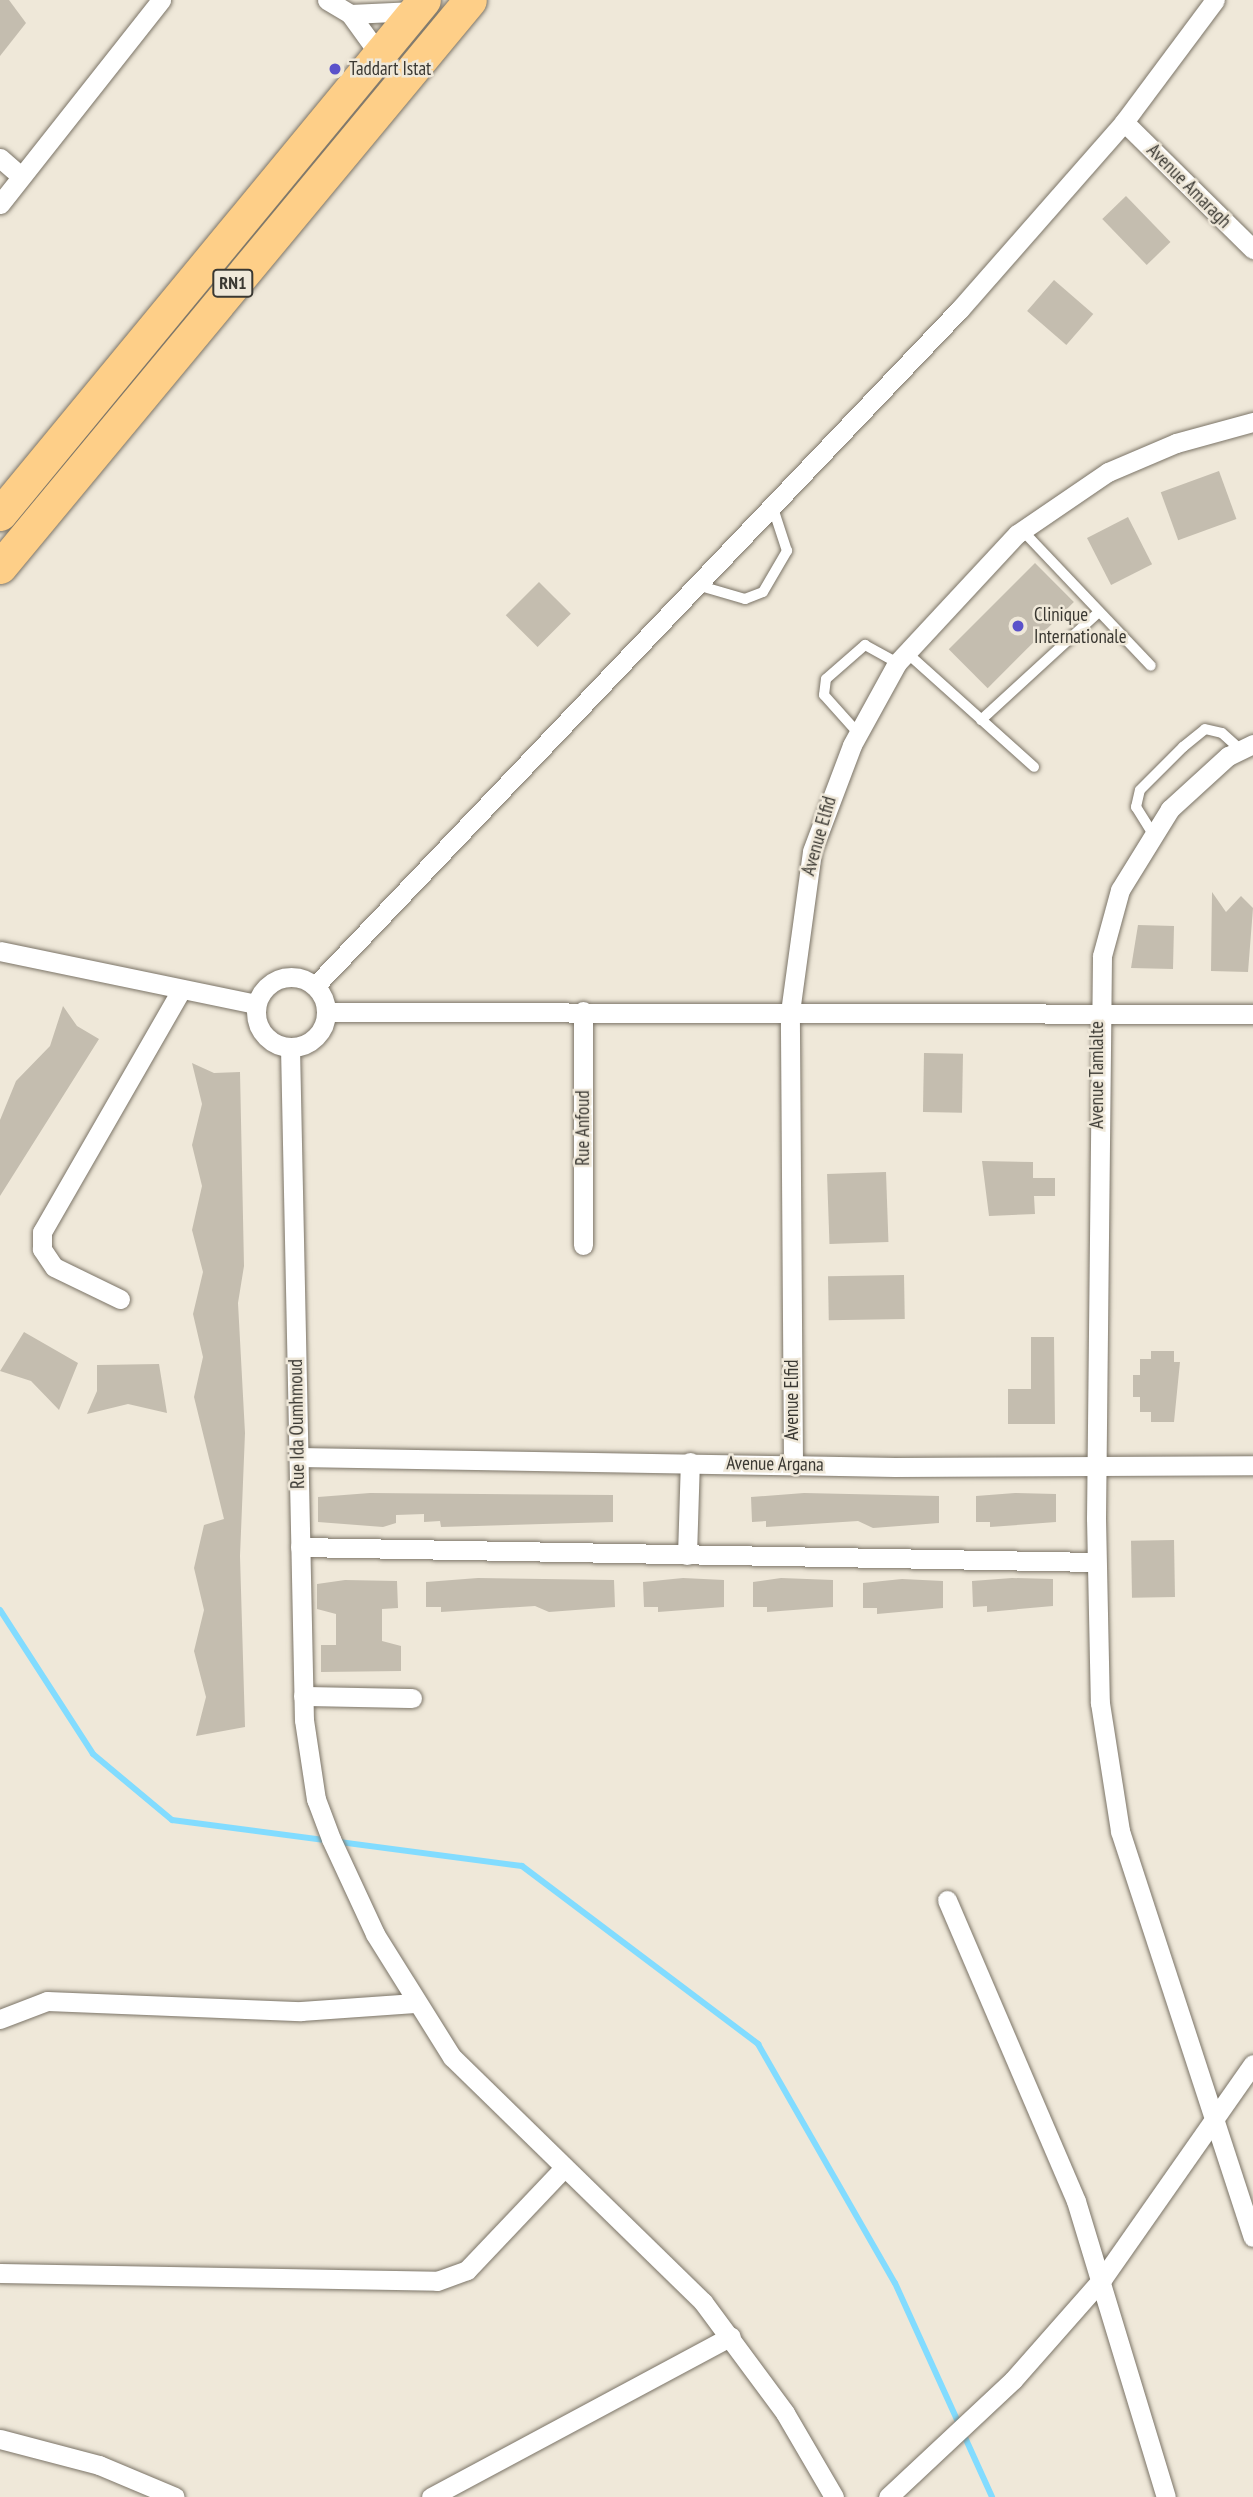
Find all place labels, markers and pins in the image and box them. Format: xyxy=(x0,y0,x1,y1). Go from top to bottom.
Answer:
place label: Taddart Istat xyxy=(349,58,431,80)
marker: Taddart Istat xyxy=(327,61,343,77)
place label: Clinique Internationale xyxy=(1034,604,1127,648)
marker: Clinique Internationale xyxy=(1008,616,1028,636)

